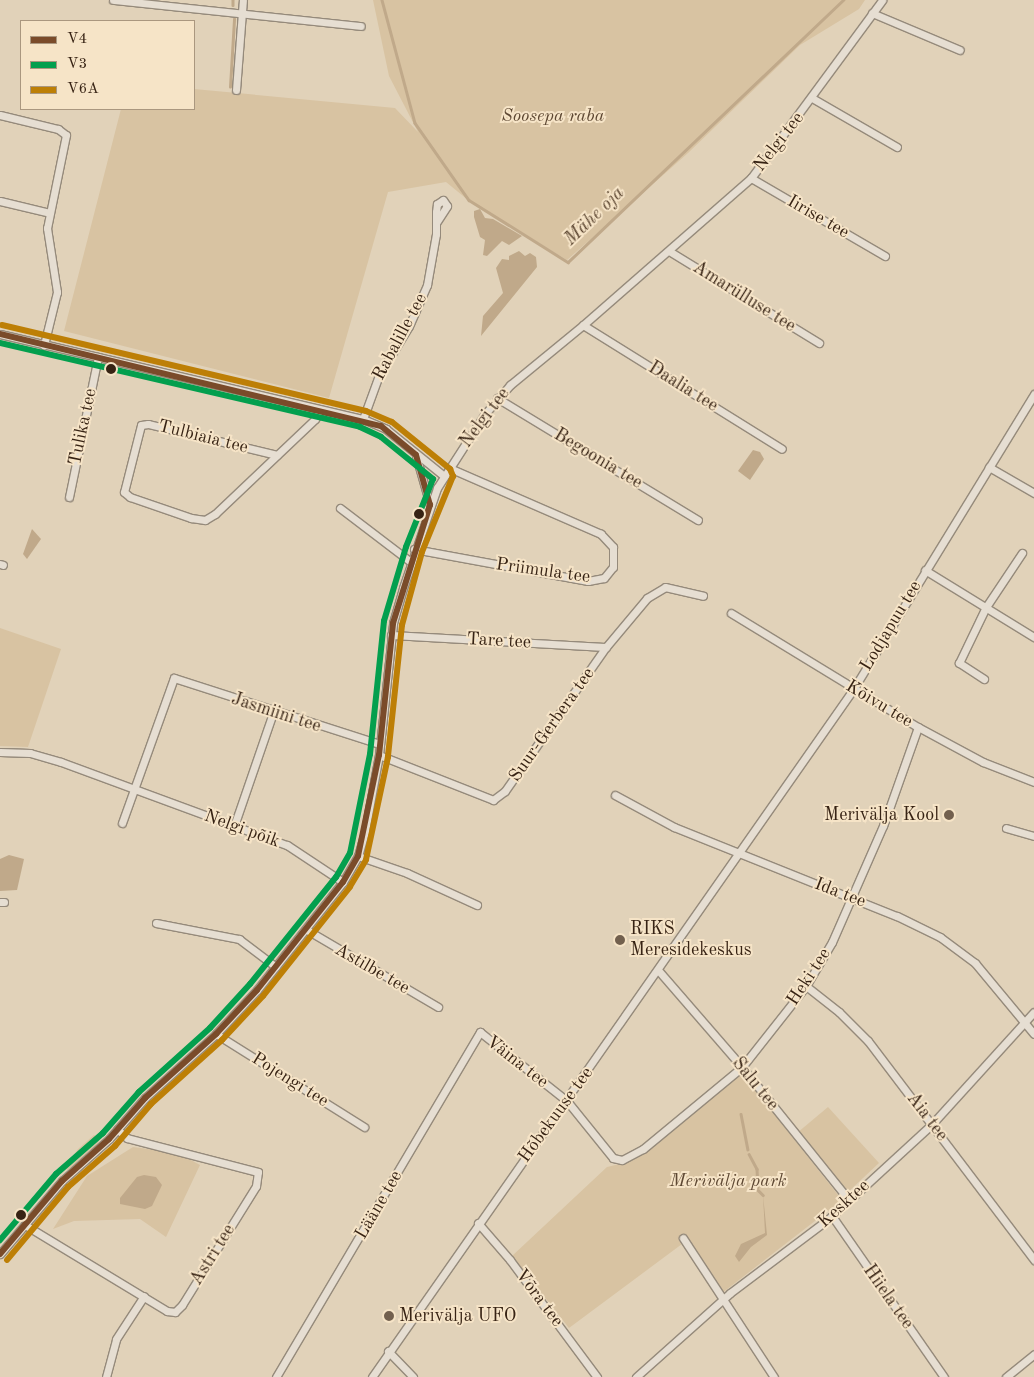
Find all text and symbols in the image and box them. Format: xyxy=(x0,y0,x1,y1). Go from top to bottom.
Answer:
legend xyxy=(20,20,195,110)
text: V4 xyxy=(67,32,87,47)
text: V3 xyxy=(67,57,87,72)
text: V6A xyxy=(67,82,99,97)
park label: Soosepa raba xyxy=(502,105,604,127)
street label: Nelgi tee xyxy=(749,108,809,176)
water label: Mähe oja xyxy=(560,183,630,251)
street label: Iirise tee xyxy=(783,191,853,243)
street label: Amarülluse tee xyxy=(689,257,799,337)
street label: Rabalille tee xyxy=(368,290,432,384)
street label: Daalia tee xyxy=(644,357,722,417)
unlabelled marker xyxy=(106,364,116,374)
street label: Nelgi tee xyxy=(455,384,515,452)
street label: Tulika tee xyxy=(64,386,102,468)
street label: Tulbiaia tee xyxy=(156,415,250,459)
street label: Begoonia tee xyxy=(550,424,646,494)
unlabelled marker xyxy=(414,509,424,519)
street label: Priimula tee xyxy=(495,554,591,588)
street label: Lodjapuu tee xyxy=(856,577,926,675)
street label: Tare tee xyxy=(466,629,532,653)
street label: Suur-Gerbera tee xyxy=(505,664,599,786)
street label: Kõivu tee xyxy=(842,676,916,732)
street label: Jasmiini tee xyxy=(228,688,324,738)
place label: Merivälja Kool xyxy=(824,804,939,826)
street label: Nelgi põik xyxy=(201,805,283,853)
marker: Merivälja Kool xyxy=(943,809,955,821)
street label: Ida tee xyxy=(811,873,869,913)
place label: RIKS Meresidekeskus xyxy=(630,919,752,962)
marker: RIKS Meresidekeskus xyxy=(614,934,626,946)
street label: Astilbe tee xyxy=(331,939,413,999)
street label: Heki tee xyxy=(782,944,836,1010)
street label: Väina tee xyxy=(482,1031,552,1093)
street label: Pojengi tee xyxy=(248,1048,332,1112)
street label: Salu tee xyxy=(727,1053,783,1115)
street label: Hõbekuuse tee xyxy=(514,1063,598,1167)
street label: Aia tee xyxy=(902,1088,952,1146)
street label: Lääne tee xyxy=(351,1167,407,1243)
park label: Merivälja park xyxy=(669,1170,787,1192)
street label: Kesktee xyxy=(814,1175,874,1233)
unlabelled marker xyxy=(16,1210,26,1220)
street label: Astri tee xyxy=(186,1220,240,1290)
street label: Hiiela tee xyxy=(858,1261,918,1333)
street label: Võra tee xyxy=(510,1265,568,1331)
place label: Merivälja UFO xyxy=(399,1305,516,1327)
marker: Merivälja UFO xyxy=(383,1310,395,1322)

